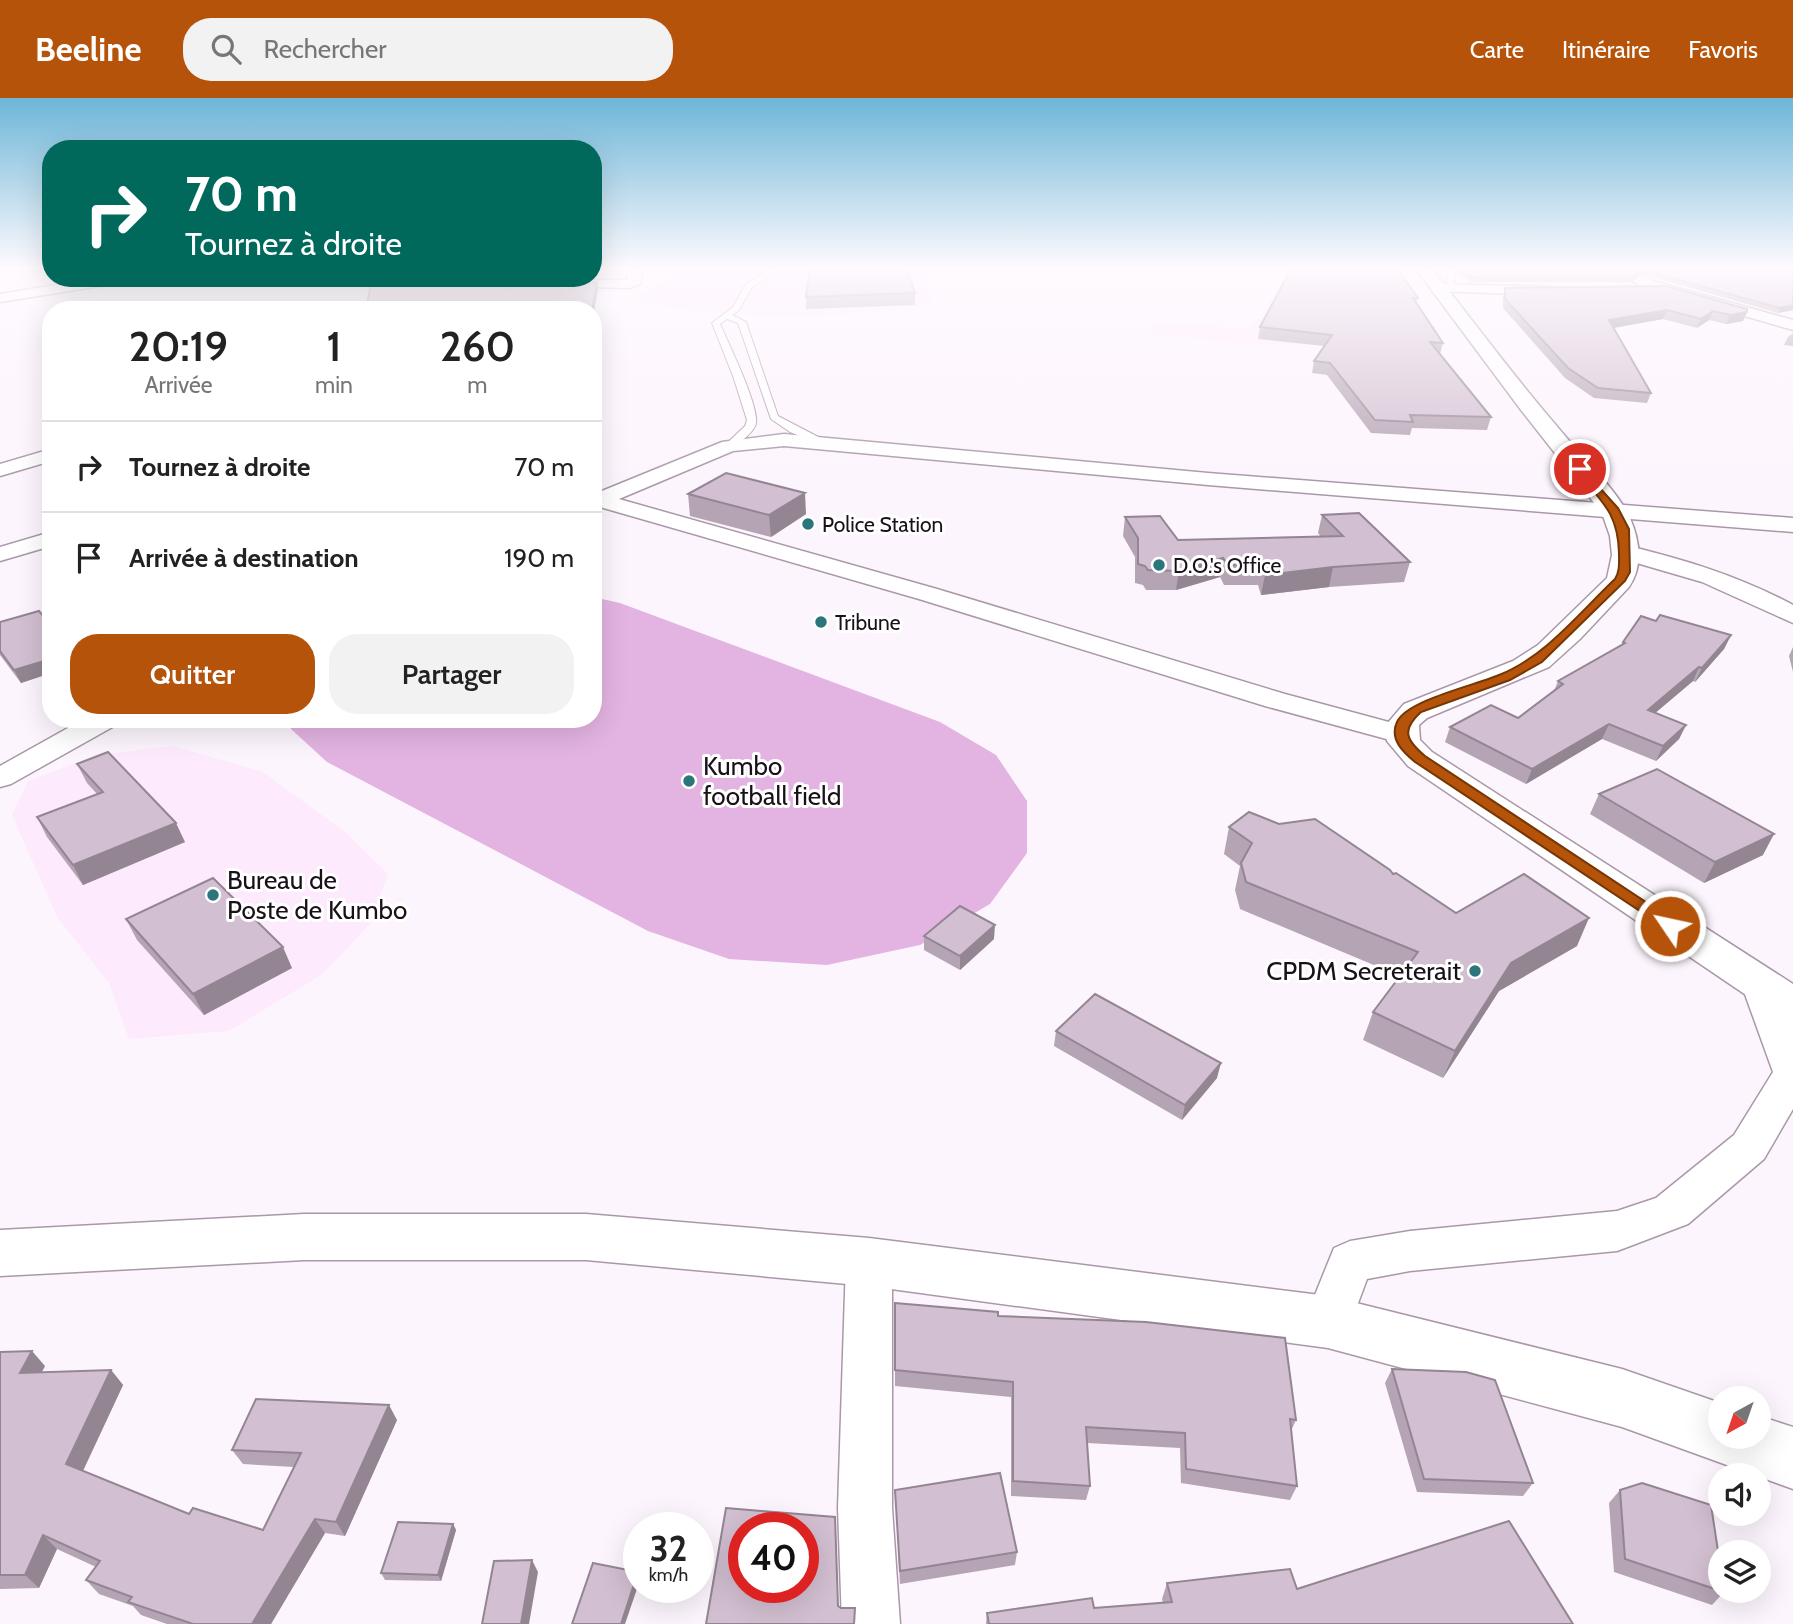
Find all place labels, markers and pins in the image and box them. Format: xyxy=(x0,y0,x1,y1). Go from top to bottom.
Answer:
pin xyxy=(1550,439,1610,499)
place label: Police Station xyxy=(822,512,943,537)
marker: Police Station xyxy=(800,516,816,532)
place label: D.O.'s Office xyxy=(1173,553,1282,578)
marker: D.O.'s Office xyxy=(1151,557,1167,573)
place label: Tribune xyxy=(835,610,901,635)
marker: Tribune xyxy=(813,614,829,630)
place label: Kumbo football field xyxy=(703,750,841,812)
marker: Kumbo football field xyxy=(681,773,697,789)
place label: Bureau de Poste de Kumbo xyxy=(227,864,407,926)
marker: Bureau de Poste de Kumbo xyxy=(205,887,221,903)
place label: CPDM Secreterait xyxy=(1266,955,1461,987)
marker: CPDM Secreterait xyxy=(1467,963,1483,979)

